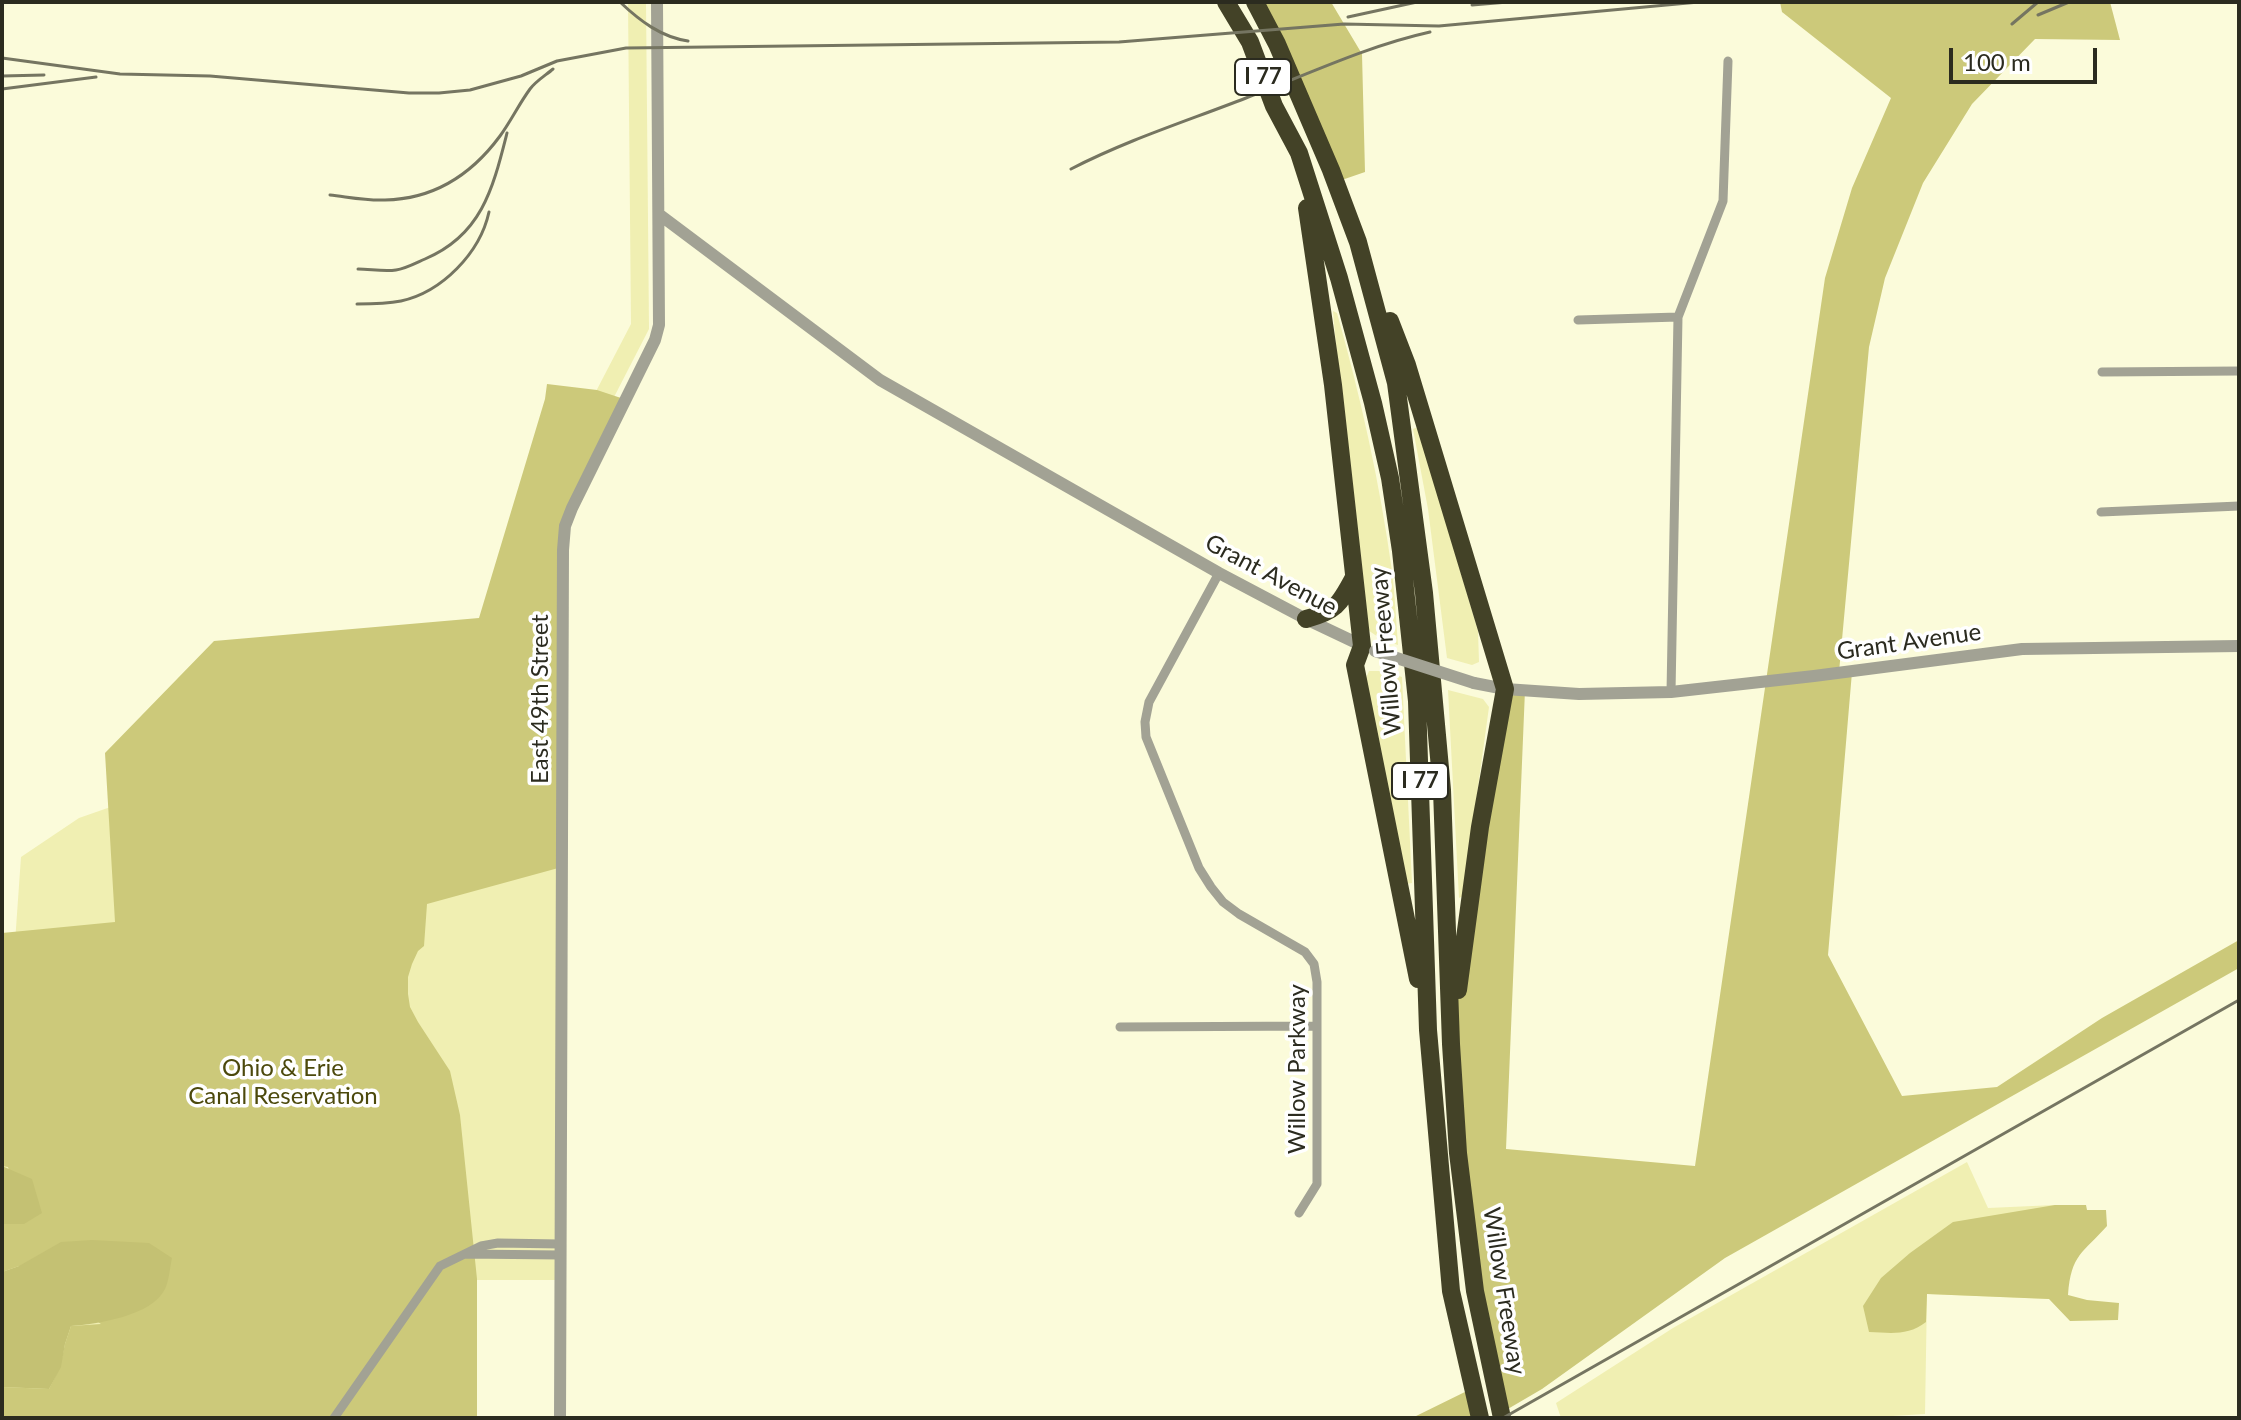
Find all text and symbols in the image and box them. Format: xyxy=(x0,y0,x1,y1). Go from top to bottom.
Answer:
scale bar xyxy=(1953,32,2101,82)
text: 100 m xyxy=(1963,47,2031,76)
road number: I 77 xyxy=(1235,59,1291,95)
street label: Grant Avenue xyxy=(1200,528,1342,622)
street label: Willow Freeway xyxy=(1364,566,1408,736)
street label: East 49th Street xyxy=(526,614,554,784)
street label: Grant Avenue xyxy=(1835,618,1983,666)
road number: I 77 xyxy=(1392,763,1448,799)
street label: Willow Parkway xyxy=(1283,984,1311,1154)
park label: Ohio & Erie Canal Reservation xyxy=(188,1054,378,1110)
street label: Willow Freeway xyxy=(1477,1205,1531,1377)

